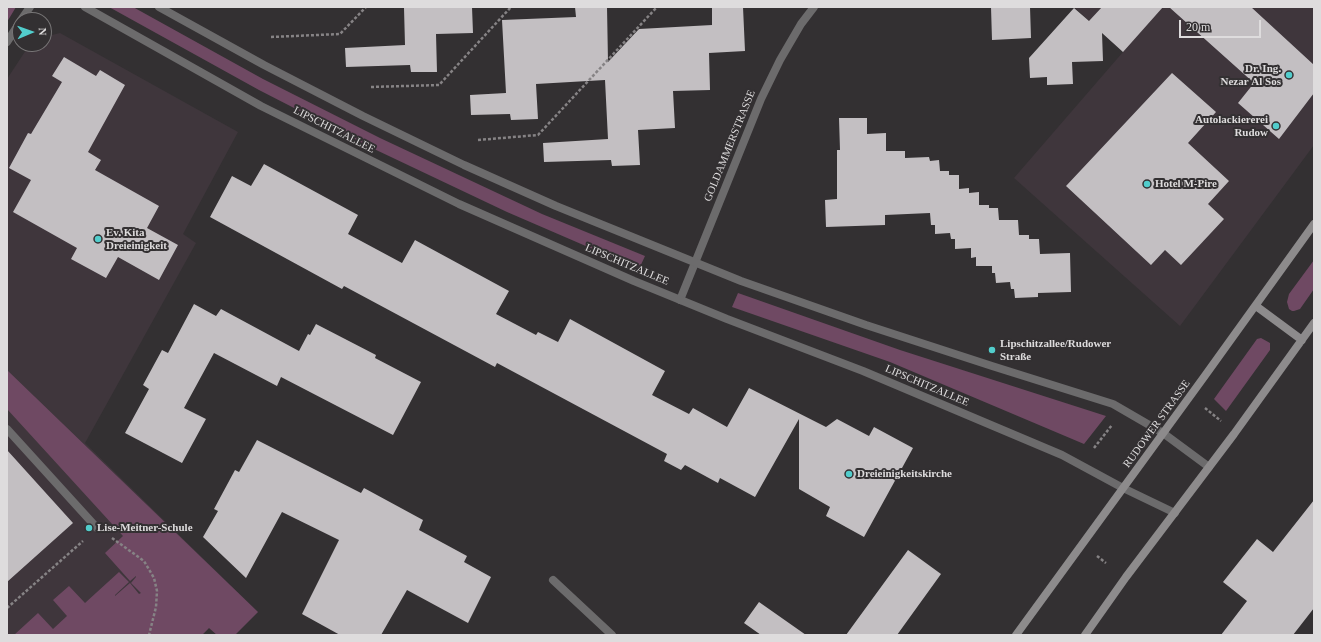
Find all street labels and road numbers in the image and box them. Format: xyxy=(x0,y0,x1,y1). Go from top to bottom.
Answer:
street label: GOLDAMMERSTRASSE xyxy=(702,88,758,204)
street label: LIPSCHITZALLEE xyxy=(291,104,377,156)
street label: LIPSCHITZALLEE xyxy=(583,241,671,289)
street label: LIPSCHITZALLEE xyxy=(883,362,971,410)
street label: RUDOWER STRASSE xyxy=(1121,377,1193,471)

